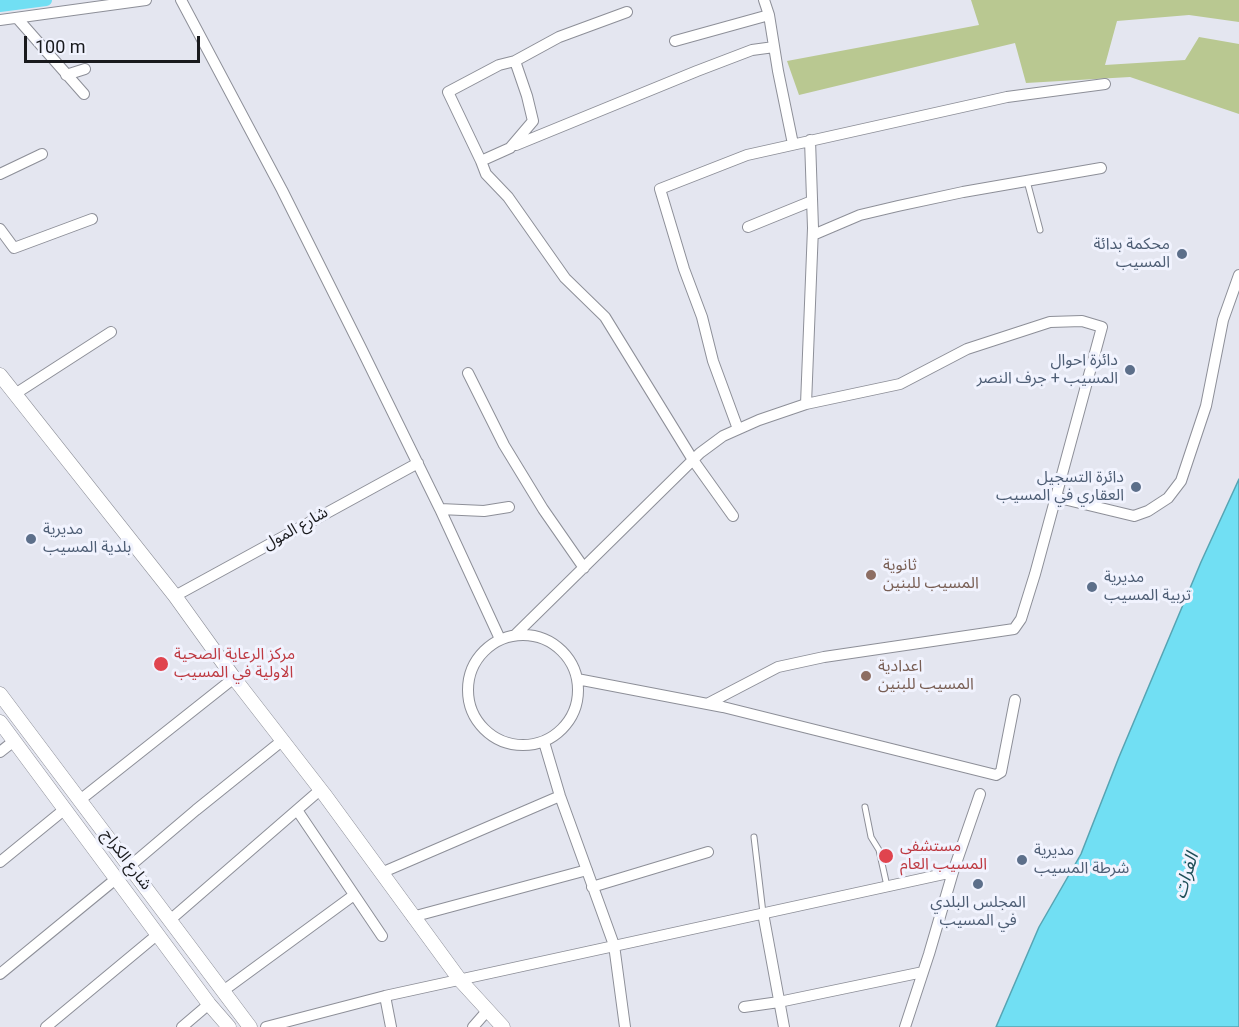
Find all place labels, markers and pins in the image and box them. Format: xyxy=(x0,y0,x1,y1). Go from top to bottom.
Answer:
place label: محكمة بدائة المسيب xyxy=(1094,235,1170,273)
marker: محكمة بدائة المسيب xyxy=(1175,247,1189,261)
place label: دائرة احوال المسيب + جرف النصر xyxy=(977,351,1118,389)
marker: دائرة احوال المسيب + جرف النصر xyxy=(1123,363,1137,377)
place label: دائرة التسجيل العقاري في المسيب xyxy=(996,468,1124,506)
marker: دائرة التسجيل العقاري في المسيب xyxy=(1129,480,1143,494)
place label: مديرية بلدية المسيب xyxy=(43,520,131,558)
marker: مديرية بلدية المسيب xyxy=(24,532,38,546)
place label: ثانوية المسيب للبنين xyxy=(883,556,979,594)
marker: ثانوية المسيب للبنين xyxy=(864,568,878,582)
place label: مديرية تربية المسيب xyxy=(1104,568,1191,606)
marker: مديرية تربية المسيب xyxy=(1085,580,1099,594)
place label: مركز الرعاية الصحية الاولية في المسيب xyxy=(174,645,295,683)
marker: مركز الرعاية الصحية الاولية في المسيب xyxy=(152,655,170,673)
place label: اعدادية المسيب للبنين xyxy=(878,657,974,695)
marker: اعدادية المسيب للبنين xyxy=(859,669,873,683)
place label: مستشفى المسيب العام xyxy=(900,837,987,875)
place label: مديرية شرطة المسيب xyxy=(1034,841,1129,879)
marker: مستشفى المسيب العام xyxy=(877,847,895,865)
marker: مديرية شرطة المسيب xyxy=(1015,853,1029,867)
marker: المجلس البلدي في المسيب xyxy=(971,877,985,891)
place label: المجلس البلدي في المسيب xyxy=(930,893,1026,931)

